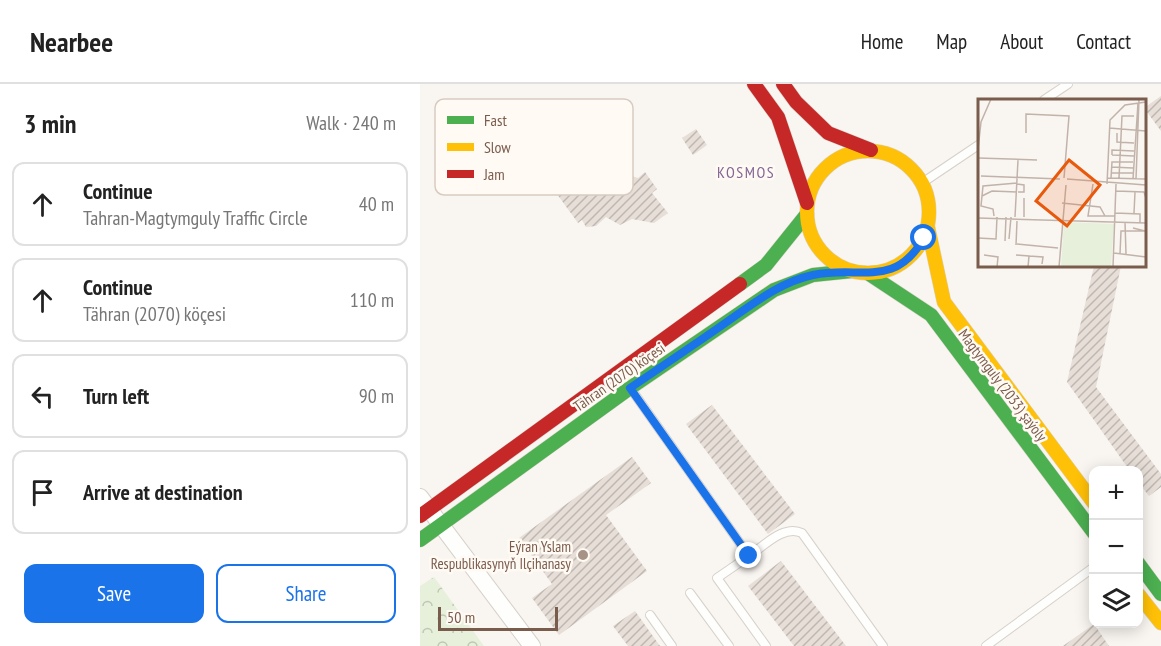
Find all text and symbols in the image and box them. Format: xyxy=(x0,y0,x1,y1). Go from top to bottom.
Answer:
text: Nearbee xyxy=(30,23,113,60)
text: Home xyxy=(861,28,903,55)
text: Map xyxy=(936,28,967,55)
text: About xyxy=(1000,28,1043,55)
text: Contact xyxy=(1076,28,1131,55)
legend xyxy=(435,99,633,195)
inset map xyxy=(978,99,1146,267)
text: 3 min xyxy=(24,107,77,140)
text: Walk · 240 m xyxy=(306,110,396,136)
text: Fast xyxy=(484,110,507,130)
text: Slow xyxy=(484,137,511,157)
district label: KOSMOS xyxy=(717,162,775,182)
text: Jam xyxy=(483,164,505,184)
text: Continue xyxy=(83,177,153,205)
icon: ahead xyxy=(26,188,59,221)
text: 40 m xyxy=(359,191,394,217)
text: Tahran-Magtymguly Traffic Circle xyxy=(83,205,308,231)
route start xyxy=(910,224,936,250)
text: Continue xyxy=(83,273,153,301)
icon: ahead xyxy=(26,284,59,317)
text: 110 m xyxy=(350,287,394,313)
text: Tähran (2070) köçesi xyxy=(83,301,226,327)
street label: Magtymguly (2033) şaýoly xyxy=(955,325,1052,445)
street label: Tähran (2070) köçesi xyxy=(570,338,668,416)
icon: left xyxy=(26,380,59,413)
text: Turn left xyxy=(83,382,149,410)
text: 90 m xyxy=(359,383,394,409)
map controls xyxy=(1089,466,1143,628)
button: + xyxy=(1089,466,1143,520)
icon: arrive xyxy=(26,476,59,509)
text: Arrive at destination xyxy=(83,478,243,506)
button: − xyxy=(1089,520,1143,574)
place label: Eýran Yslam Respublikasynyň Ilçihanasy xyxy=(431,537,571,573)
route end xyxy=(735,542,761,568)
marker: Eýran Yslam Respublikasynyň Ilçihanasy xyxy=(576,548,590,562)
button: Save xyxy=(24,564,204,623)
button: Share xyxy=(216,564,396,623)
button: layers xyxy=(1089,574,1143,628)
scale bar xyxy=(438,604,558,632)
text: 50 m xyxy=(447,607,475,627)

